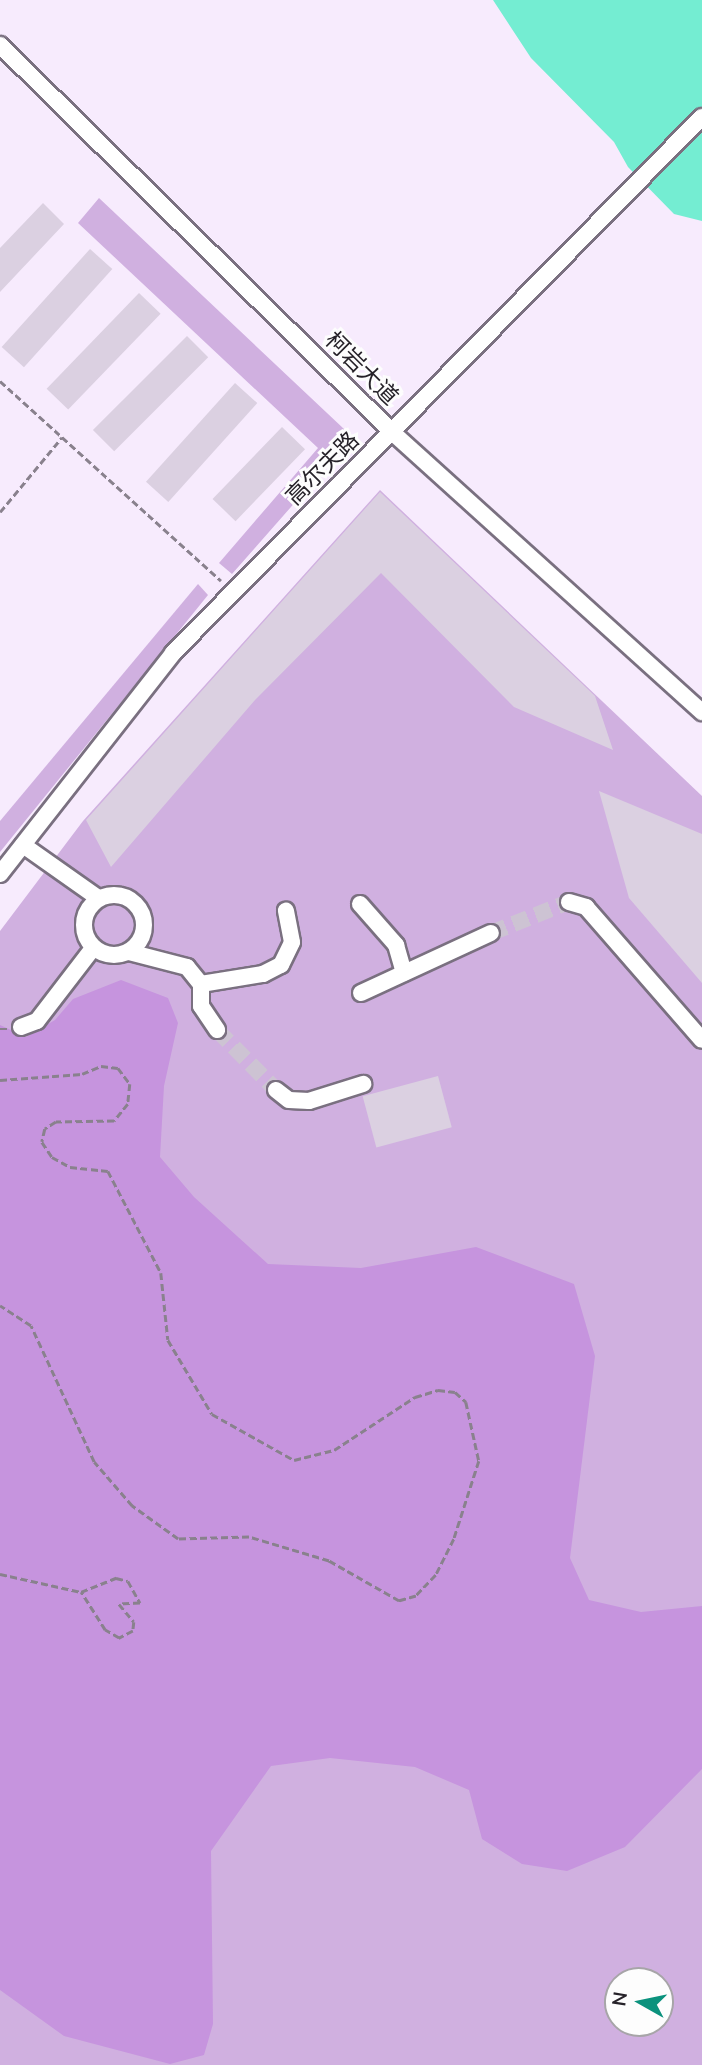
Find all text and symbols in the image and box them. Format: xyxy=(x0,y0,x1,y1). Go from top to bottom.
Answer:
street label: 柯岩大道 xyxy=(319,327,403,411)
street label: 高尔夫路 xyxy=(281,427,365,511)
north arrow xyxy=(604,1967,674,2037)
text: N xyxy=(606,1990,634,2008)

